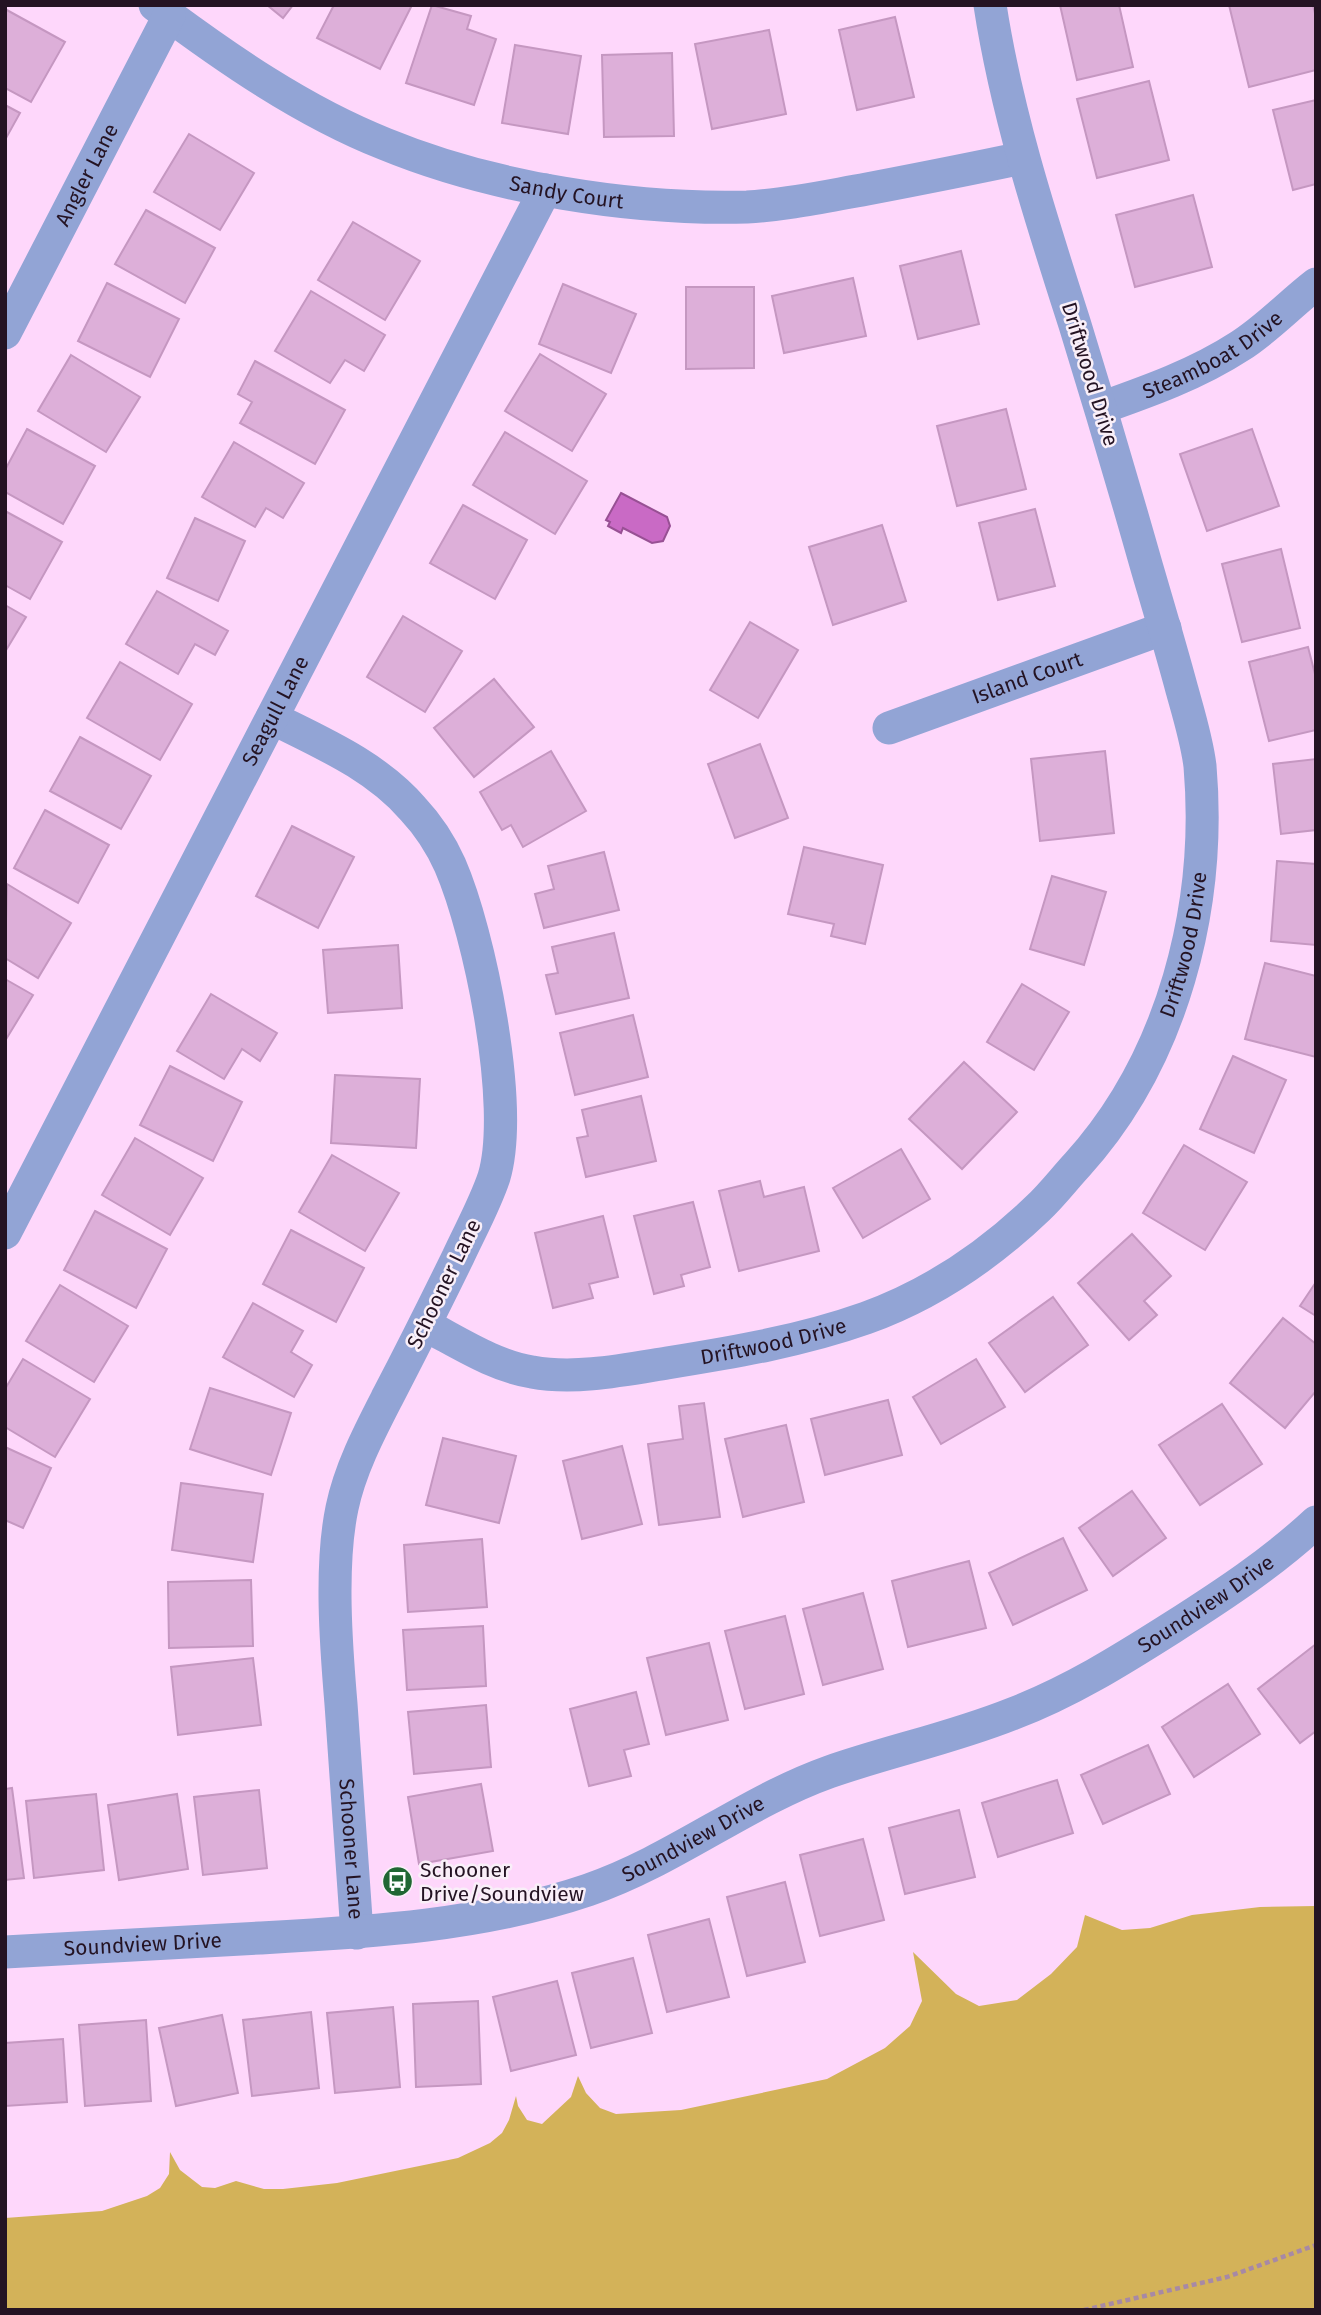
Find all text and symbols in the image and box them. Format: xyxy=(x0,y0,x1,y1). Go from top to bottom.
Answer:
street label: Angler Lane xyxy=(50,119,124,231)
street label: Sandy Court xyxy=(507,170,625,215)
street label: Driftwood Drive xyxy=(1056,299,1124,449)
street label: Steamboat Drive xyxy=(1139,305,1288,405)
street label: Island Court xyxy=(968,646,1086,710)
street label: Seagull Lane xyxy=(236,651,315,770)
street label: Driftwood Drive xyxy=(1154,870,1212,1021)
street label: Schooner Lane xyxy=(401,1215,487,1353)
street label: Driftwood Drive xyxy=(698,1312,850,1370)
street label: Soundview Drive xyxy=(1133,1549,1279,1659)
street label: Schooner Lane xyxy=(333,1778,369,1920)
street label: Soundview Drive xyxy=(618,1790,769,1888)
place label: Schooner Drive/Soundview xyxy=(420,1857,584,1907)
bus stop icon: Schooner Drive/Soundview xyxy=(380,1865,414,1899)
street label: Soundview Drive xyxy=(63,1927,223,1962)

